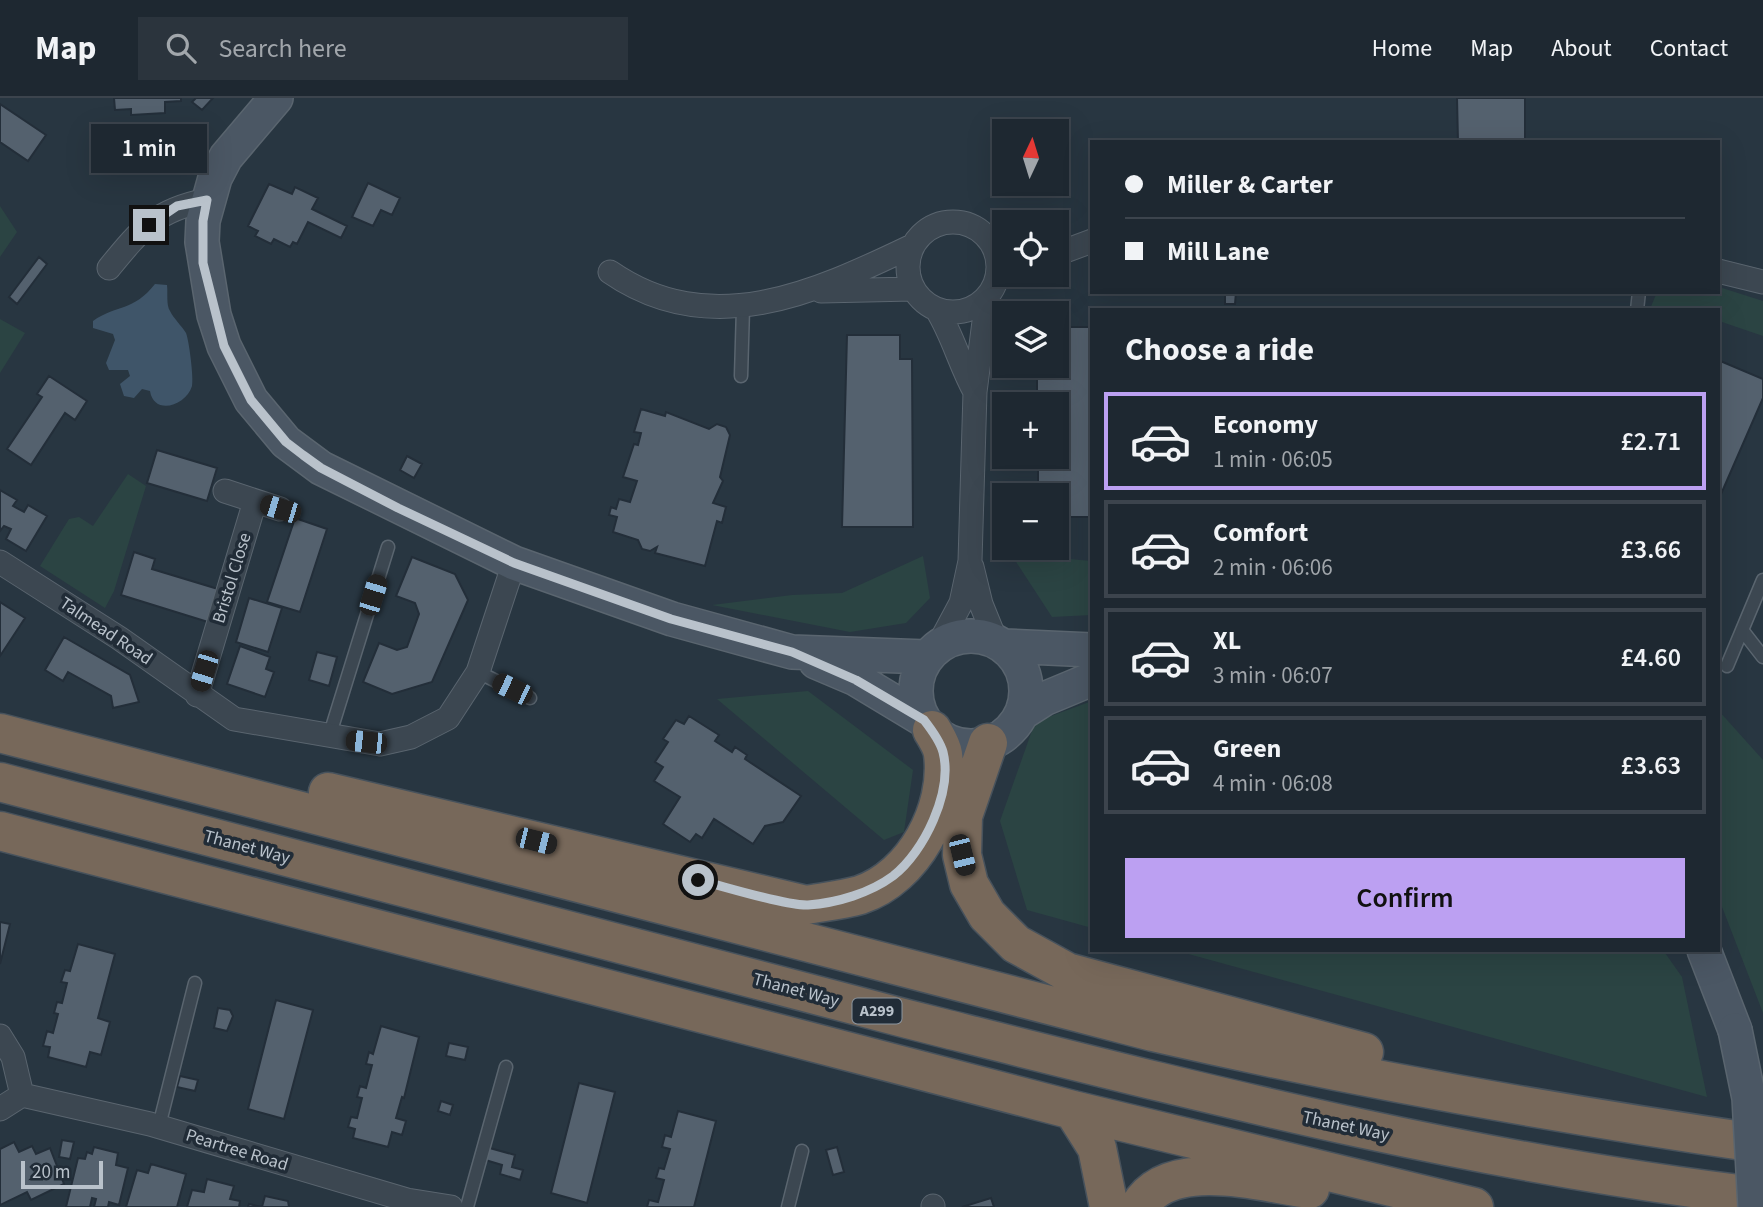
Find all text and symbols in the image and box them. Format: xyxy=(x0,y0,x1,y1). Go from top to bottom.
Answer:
search box xyxy=(138,17,628,80)
text: Map xyxy=(35,25,96,72)
icon: search xyxy=(162,29,200,67)
text: Search here xyxy=(218,30,347,67)
text: Home xyxy=(1372,31,1432,66)
text: Map xyxy=(1470,31,1513,66)
text: About xyxy=(1551,31,1612,66)
text: Contact xyxy=(1650,31,1728,66)
north arrow xyxy=(992,119,1069,196)
map controls xyxy=(992,119,1069,560)
callout: 1 min xyxy=(91,123,207,172)
text: 1 min xyxy=(122,132,176,165)
text: Miller & Carter xyxy=(1167,166,1333,203)
route end xyxy=(133,209,165,241)
button: locate xyxy=(992,210,1069,287)
text: Mill Lane xyxy=(1167,233,1270,270)
button: layers xyxy=(992,301,1069,378)
text: Choose a ride xyxy=(1125,327,1314,373)
button: + xyxy=(992,392,1069,469)
text: Economy xyxy=(1213,406,1318,443)
icon: car xyxy=(1129,410,1192,473)
text: £2.71 xyxy=(1620,423,1681,460)
text: 1 min · 06:05 xyxy=(1213,443,1333,476)
button: − xyxy=(992,483,1069,560)
car xyxy=(257,493,304,525)
text: Comfort xyxy=(1213,514,1308,551)
icon: car xyxy=(1129,518,1192,581)
street label: Bristol Close xyxy=(206,530,258,626)
text: £3.66 xyxy=(1620,531,1681,568)
text: 2 min · 06:06 xyxy=(1213,551,1333,584)
car xyxy=(357,572,390,618)
street label: Talmead Road xyxy=(55,591,157,671)
text: XL xyxy=(1213,622,1241,659)
icon: car xyxy=(1129,626,1192,689)
text: £4.60 xyxy=(1620,639,1681,676)
car xyxy=(188,648,221,694)
text: 3 min · 06:07 xyxy=(1213,659,1333,692)
car xyxy=(489,670,536,708)
car xyxy=(345,729,388,755)
text: Green xyxy=(1213,730,1281,767)
icon: car xyxy=(1129,734,1192,797)
text: £3.63 xyxy=(1620,747,1681,784)
text: 4 min · 06:08 xyxy=(1213,767,1333,800)
street label: Thanet Way xyxy=(201,824,293,871)
car xyxy=(514,826,559,856)
car xyxy=(947,832,978,878)
button: Confirm xyxy=(1125,858,1685,938)
route start xyxy=(682,864,714,896)
street label: Thanet Way xyxy=(750,967,842,1014)
road number: A299 xyxy=(852,998,902,1023)
street label: Thanet Way xyxy=(1300,1105,1392,1148)
street label: Peartree Road xyxy=(183,1123,291,1177)
scale bar xyxy=(21,1158,103,1190)
text: 20 m xyxy=(32,1159,70,1186)

